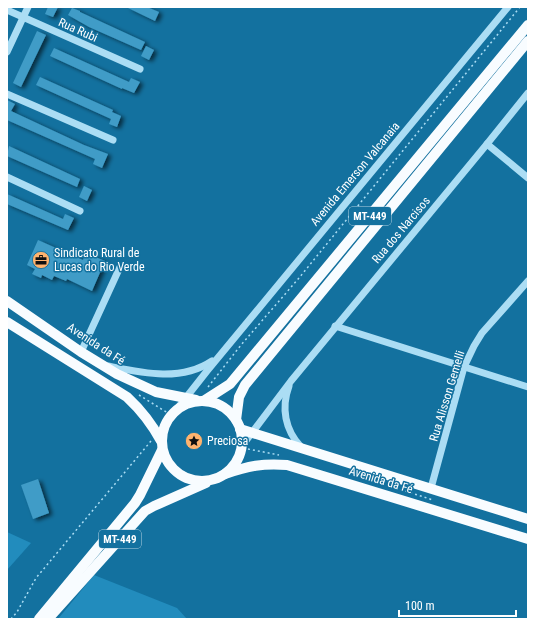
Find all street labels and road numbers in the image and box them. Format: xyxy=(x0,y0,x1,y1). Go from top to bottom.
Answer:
street label: Rua Rubi xyxy=(56,15,100,45)
street label: Avenida Emerson Valcanaia xyxy=(308,119,403,229)
street label: Rua dos Narcisos xyxy=(369,194,433,266)
road number: MT-449 xyxy=(349,207,391,225)
street label: Avenida da Fé xyxy=(64,320,128,368)
street label: Rua Alisson Gemelli xyxy=(427,349,467,443)
street label: Avenida da Fé xyxy=(347,464,415,496)
road number: MT-449 xyxy=(99,530,141,548)

